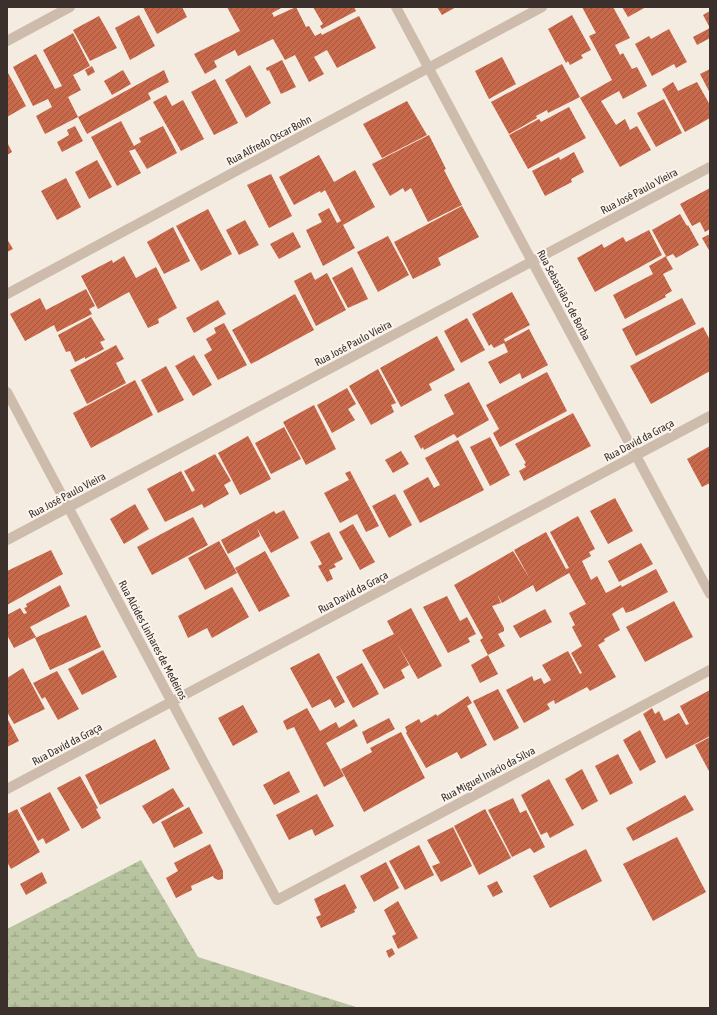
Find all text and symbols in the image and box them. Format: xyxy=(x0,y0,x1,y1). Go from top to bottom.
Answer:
street label: Rua Alfredo Oscar Bohn xyxy=(225,113,313,167)
street label: Rua José Paulo Vieira xyxy=(599,166,679,216)
street label: Rua Sebastião S de Borba xyxy=(535,248,593,342)
street label: Rua José Paulo Vieira xyxy=(313,318,393,368)
street label: Rua David da Graça xyxy=(602,417,676,463)
street label: Rua José Paulo Vieira xyxy=(27,470,107,520)
street label: Rua David da Graça xyxy=(316,569,390,615)
street label: Rua Alcides Linhares de Medeiros xyxy=(116,578,190,702)
street label: Rua David da Graça xyxy=(30,721,104,767)
street label: Rua Miguel Inácio da Silva xyxy=(439,744,537,804)

